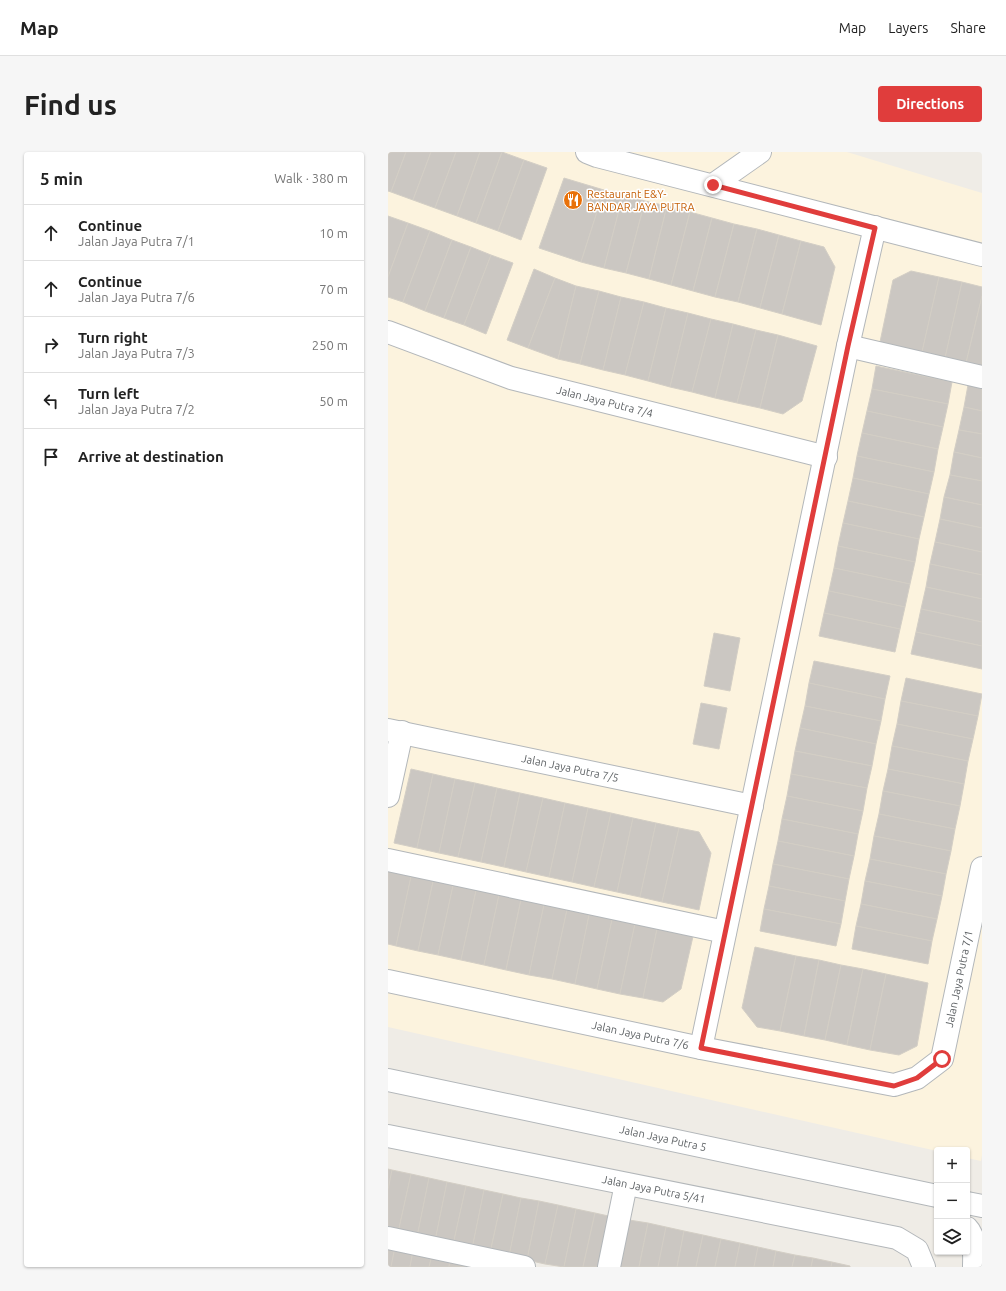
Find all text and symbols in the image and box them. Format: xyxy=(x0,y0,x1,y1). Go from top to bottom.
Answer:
text: Map xyxy=(20,17,59,39)
text: Map xyxy=(839,20,866,36)
text: Layers xyxy=(888,20,928,36)
text: Share xyxy=(950,20,986,36)
button: Directions xyxy=(878,86,982,122)
text: Find us xyxy=(24,89,117,120)
text: 5 min xyxy=(40,169,83,188)
text: Walk · 380 m xyxy=(274,171,348,185)
route end xyxy=(704,176,722,194)
place label: Restaurant E&Y- BANDAR JAYA PUTRA xyxy=(587,188,696,213)
restaurant icon: Restaurant E&Y- BANDAR JAYA PUTRA xyxy=(562,189,584,211)
text: Continue xyxy=(78,217,142,234)
icon: ahead xyxy=(40,222,62,244)
text: 10 m xyxy=(319,226,348,240)
text: Jalan Jaya Putra 7/1 xyxy=(78,234,195,248)
text: Continue xyxy=(78,273,142,290)
icon: ahead xyxy=(40,278,62,300)
text: 70 m xyxy=(319,282,348,296)
text: Jalan Jaya Putra 7/6 xyxy=(78,290,195,304)
text: Turn right xyxy=(78,329,148,346)
icon: right xyxy=(40,334,62,356)
text: 250 m xyxy=(312,338,348,352)
text: Jalan Jaya Putra 7/3 xyxy=(78,346,195,360)
street label: Jalan Jaya Putra 7/4 xyxy=(555,384,654,419)
text: Turn left xyxy=(78,385,139,402)
icon: left xyxy=(40,390,62,412)
text: 50 m xyxy=(319,394,348,408)
text: Jalan Jaya Putra 7/2 xyxy=(78,402,195,416)
icon: arrive xyxy=(40,446,62,468)
text: Arrive at destination xyxy=(78,448,224,465)
street label: Jalan Jaya Putra 7/5 xyxy=(520,752,620,784)
street label: Jalan Jaya Putra 7/1 xyxy=(943,929,975,1028)
street label: Jalan Jaya Putra 7/6 xyxy=(591,1019,690,1051)
route start xyxy=(933,1050,951,1068)
street label: Jalan Jaya Putra 5 xyxy=(618,1123,708,1153)
map controls xyxy=(934,1147,970,1255)
button: + xyxy=(934,1147,970,1183)
street label: Jalan Jaya Putra 5/41 xyxy=(601,1173,707,1205)
button: − xyxy=(934,1183,970,1219)
button: layers xyxy=(934,1219,970,1255)

